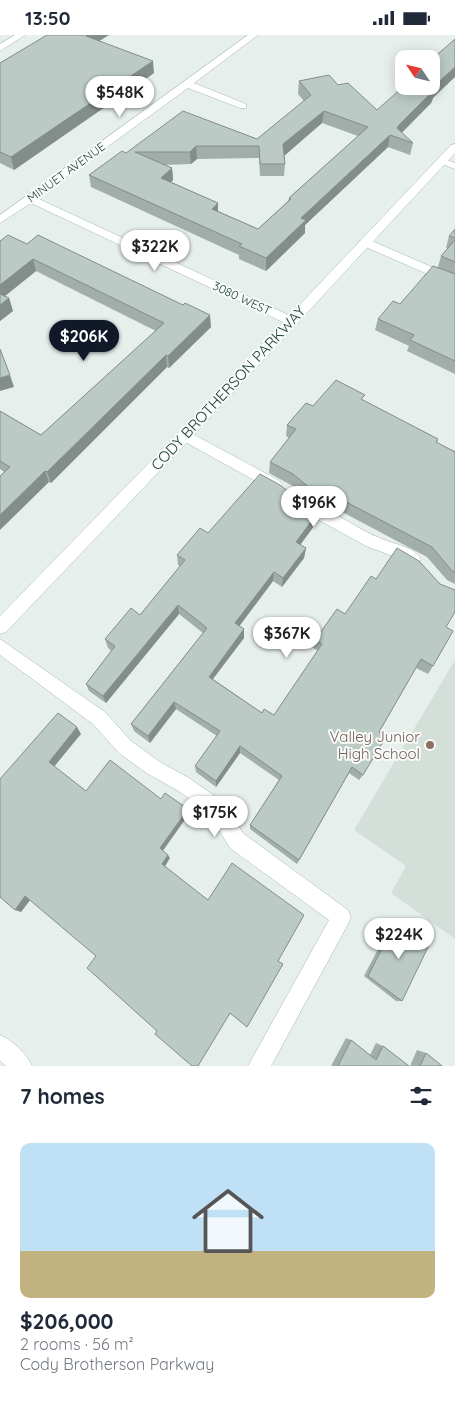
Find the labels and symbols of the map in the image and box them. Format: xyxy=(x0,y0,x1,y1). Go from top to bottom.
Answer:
north arrow xyxy=(395,50,440,95)
pin: $548K xyxy=(85,76,155,118)
street label: MINUET AVENUE xyxy=(24,138,108,205)
pin: $322K xyxy=(120,229,190,272)
street label: 3080 WEST xyxy=(210,278,274,318)
street label: CODY BROTHERSON PARKWAY xyxy=(147,301,310,474)
pin: $206K xyxy=(49,319,119,362)
pin: $196K xyxy=(279,485,349,528)
pin: $367K xyxy=(252,617,322,659)
place label: Valley Junior High School xyxy=(330,727,420,763)
marker: Valley Junior High School xyxy=(424,739,436,751)
pin: $175K xyxy=(180,795,250,838)
pin: $224K xyxy=(364,917,434,960)

